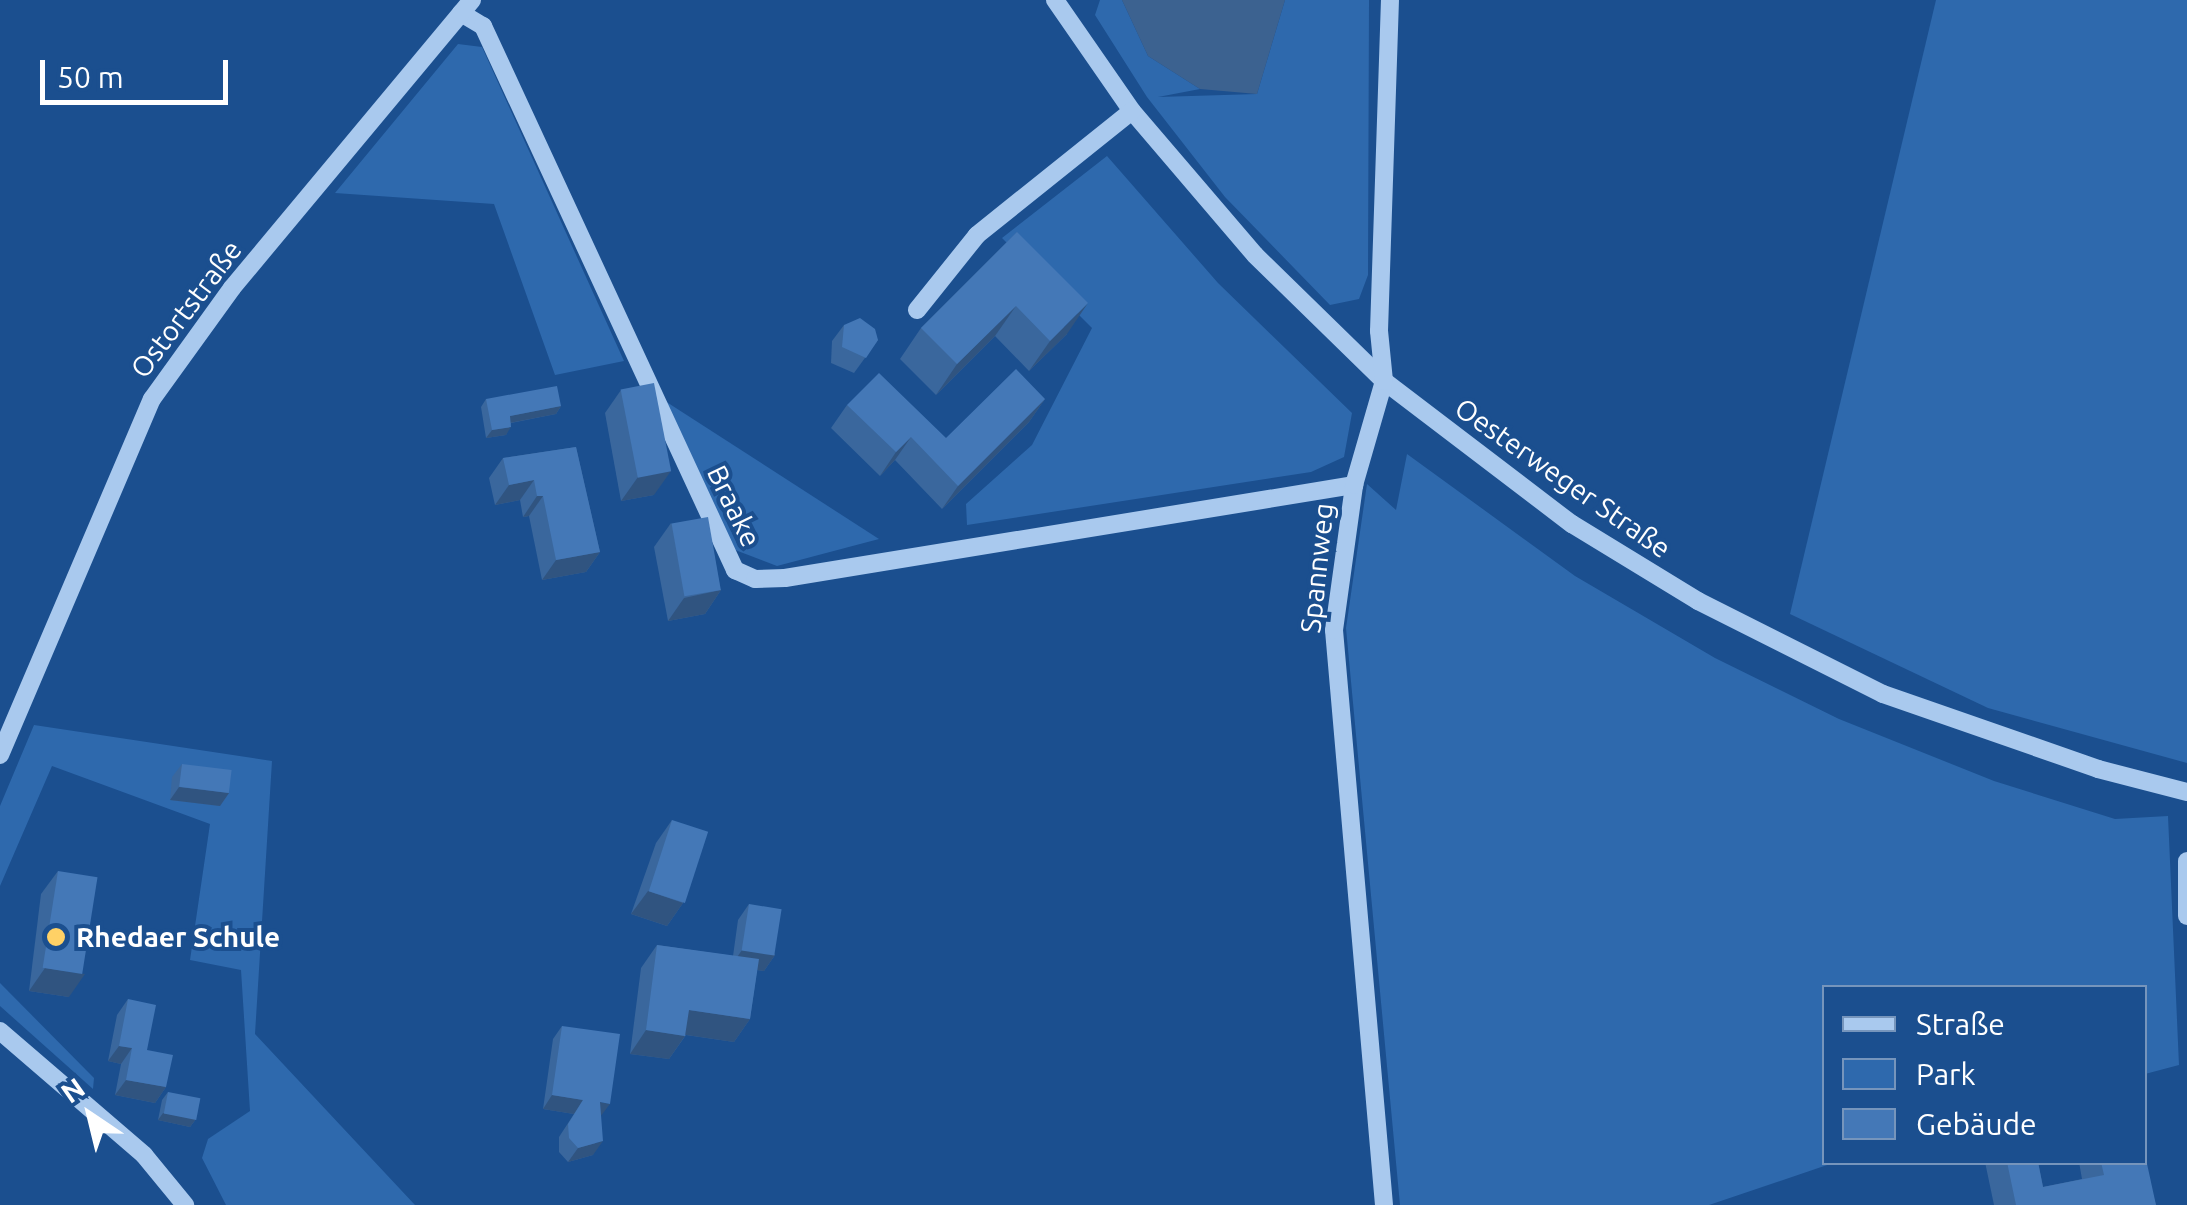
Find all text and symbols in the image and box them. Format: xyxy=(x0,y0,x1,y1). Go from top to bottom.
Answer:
scale bar xyxy=(45,40,232,102)
text: 50 m xyxy=(57,60,124,94)
street label: Ostortstraße xyxy=(123,234,249,384)
street label: Oesterweger Straße xyxy=(1449,391,1677,565)
street label: Braake xyxy=(700,460,768,552)
street label: Spannweg xyxy=(1293,501,1341,635)
place label: Rhedaer Schule xyxy=(76,920,280,954)
marker: Rhedaer Schule xyxy=(45,926,67,948)
legend xyxy=(1822,985,2147,1165)
text: Straße xyxy=(1916,1007,2005,1041)
text: Park xyxy=(1916,1057,1976,1091)
north arrow xyxy=(40,1065,140,1165)
text: N xyxy=(55,1071,90,1109)
text: Gebäude xyxy=(1916,1107,2037,1141)

